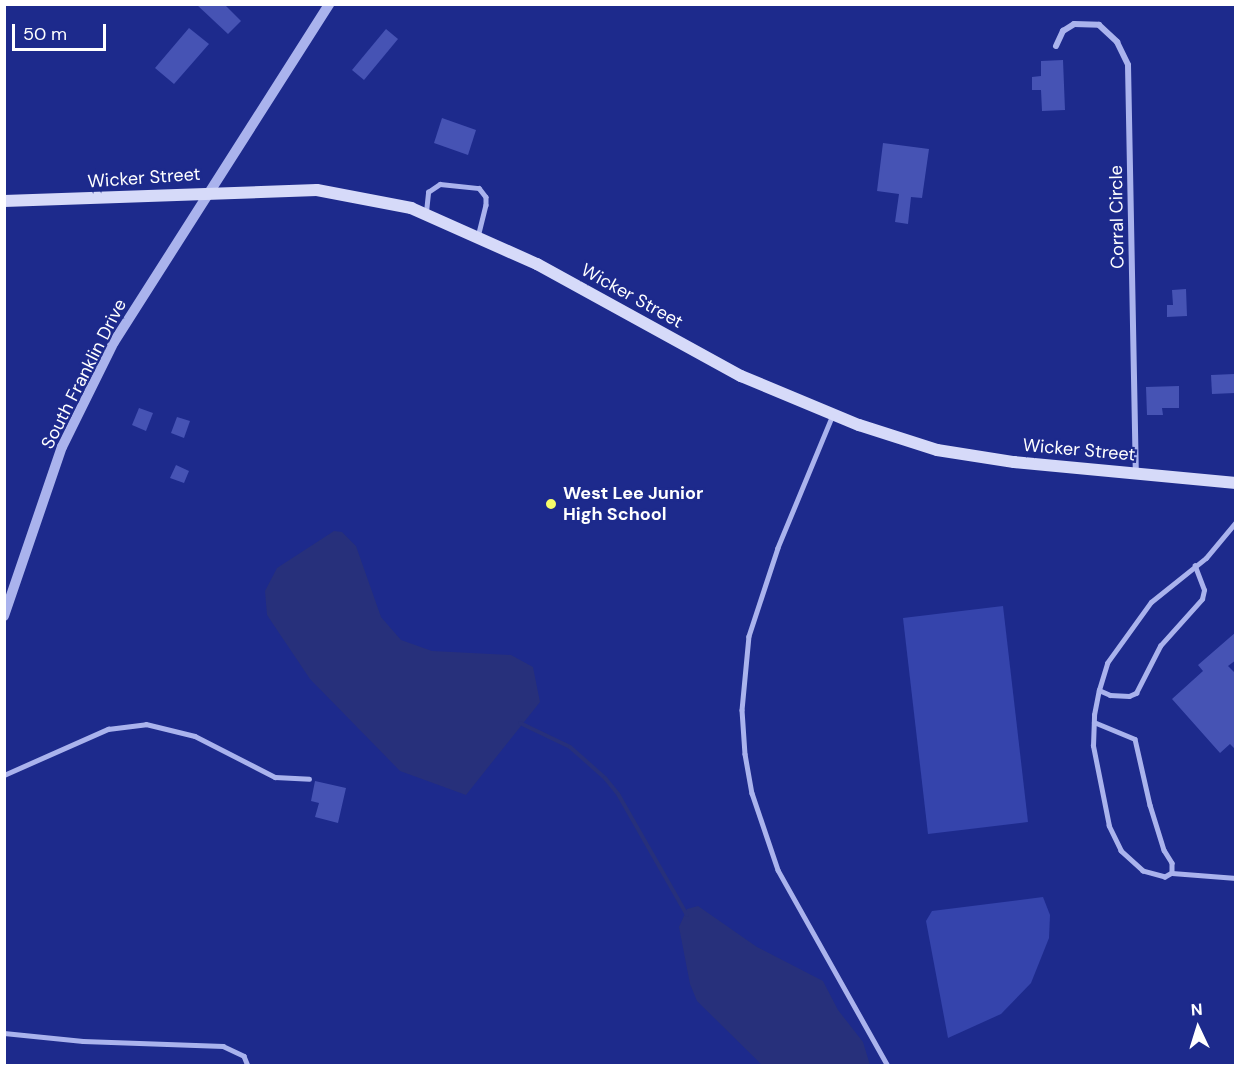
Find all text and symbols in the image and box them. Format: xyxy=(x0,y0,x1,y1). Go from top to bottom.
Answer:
scale bar xyxy=(15,12,110,50)
text: 50 m xyxy=(23,22,67,46)
street label: Wicker Street xyxy=(87,163,201,193)
street label: Corral Circle xyxy=(1105,165,1129,269)
street label: Wicker Street xyxy=(577,259,687,333)
street label: South Franklin Drive xyxy=(37,296,131,452)
street label: Wicker Street xyxy=(1022,434,1136,466)
place label: West Lee Junior High School xyxy=(563,483,703,526)
marker: West Lee Junior High School xyxy=(544,497,558,511)
north arrow xyxy=(1168,998,1228,1058)
text: N xyxy=(1190,999,1203,1020)

